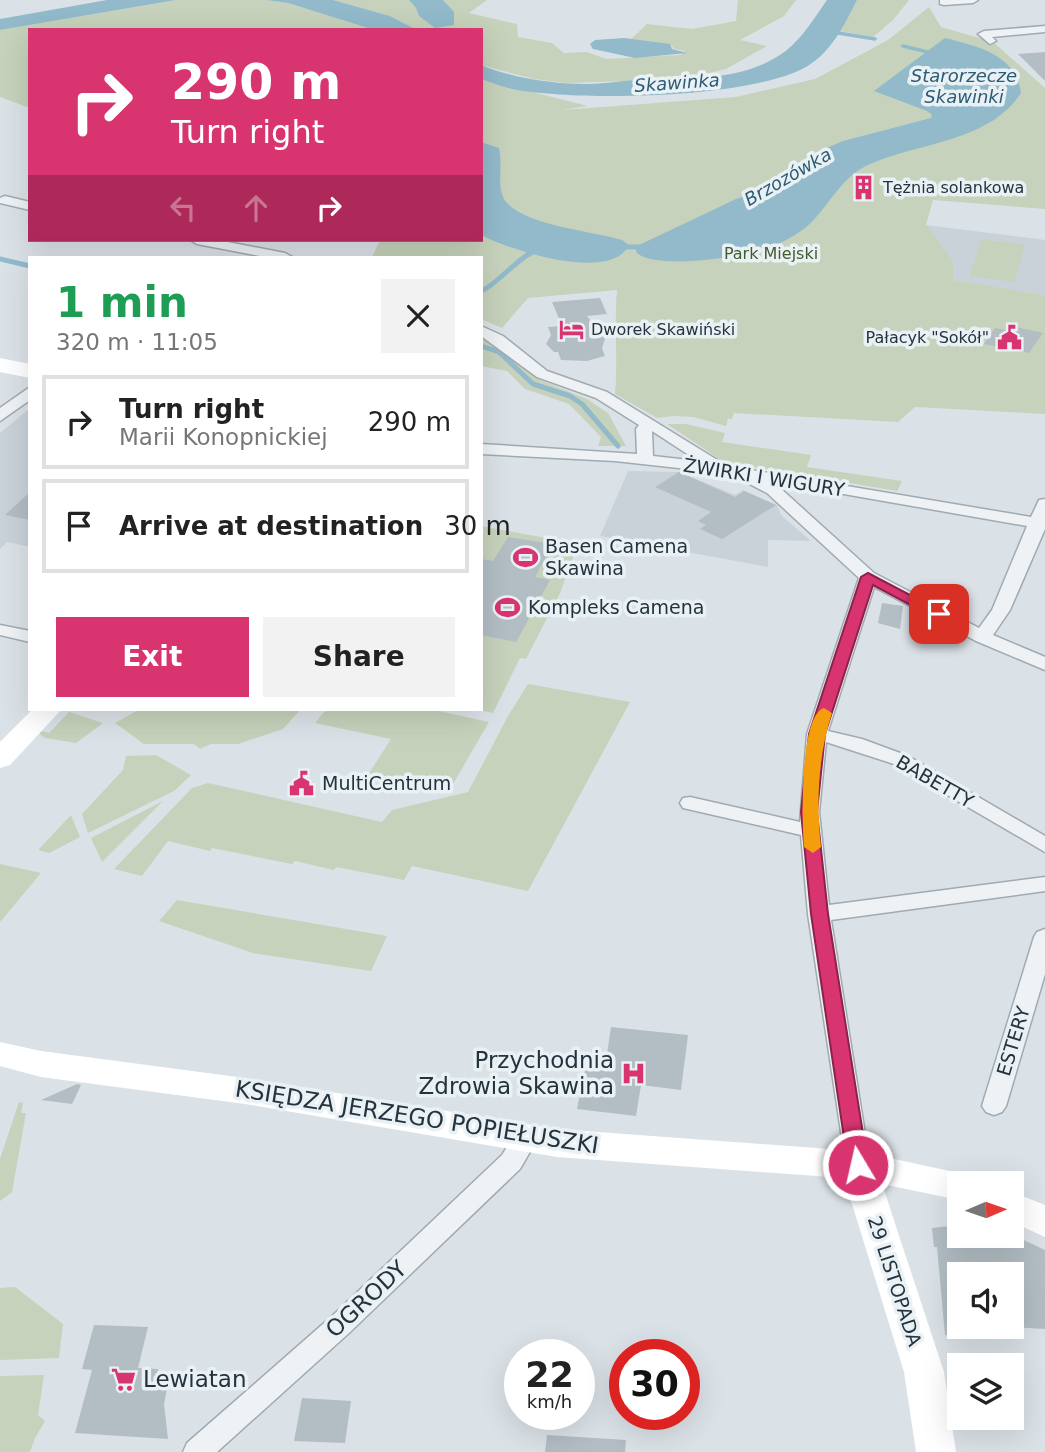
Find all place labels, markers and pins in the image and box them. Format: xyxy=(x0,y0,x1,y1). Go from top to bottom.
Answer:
building icon: Tężnia solankowa xyxy=(849,173,877,201)
place label: Tężnia solankowa xyxy=(882,178,1024,197)
hotel icon: Dworek Skawiński xyxy=(557,315,585,343)
place label: Dworek Skawiński xyxy=(591,320,735,339)
public building icon: Pałacyk "Sokół" xyxy=(995,323,1023,351)
place label: Pałacyk "Sokół" xyxy=(866,328,989,347)
place label: Basen Camena Skawina xyxy=(545,535,688,579)
sports icon: Basen Camena Skawina xyxy=(511,543,539,571)
pin xyxy=(909,584,969,644)
sports icon: Kompleks Camena xyxy=(494,593,522,621)
place label: Kompleks Camena xyxy=(528,596,704,618)
public building icon: MultiCentrum xyxy=(288,769,316,797)
place label: MultiCentrum xyxy=(322,772,451,794)
place label: Przychodnia Zdrowia Skawina xyxy=(419,1047,614,1099)
hospital icon: Przychodnia Zdrowia Skawina xyxy=(620,1059,648,1087)
supermarket icon: Lewiatan xyxy=(109,1365,137,1393)
place label: Lewiatan xyxy=(143,1366,247,1392)

